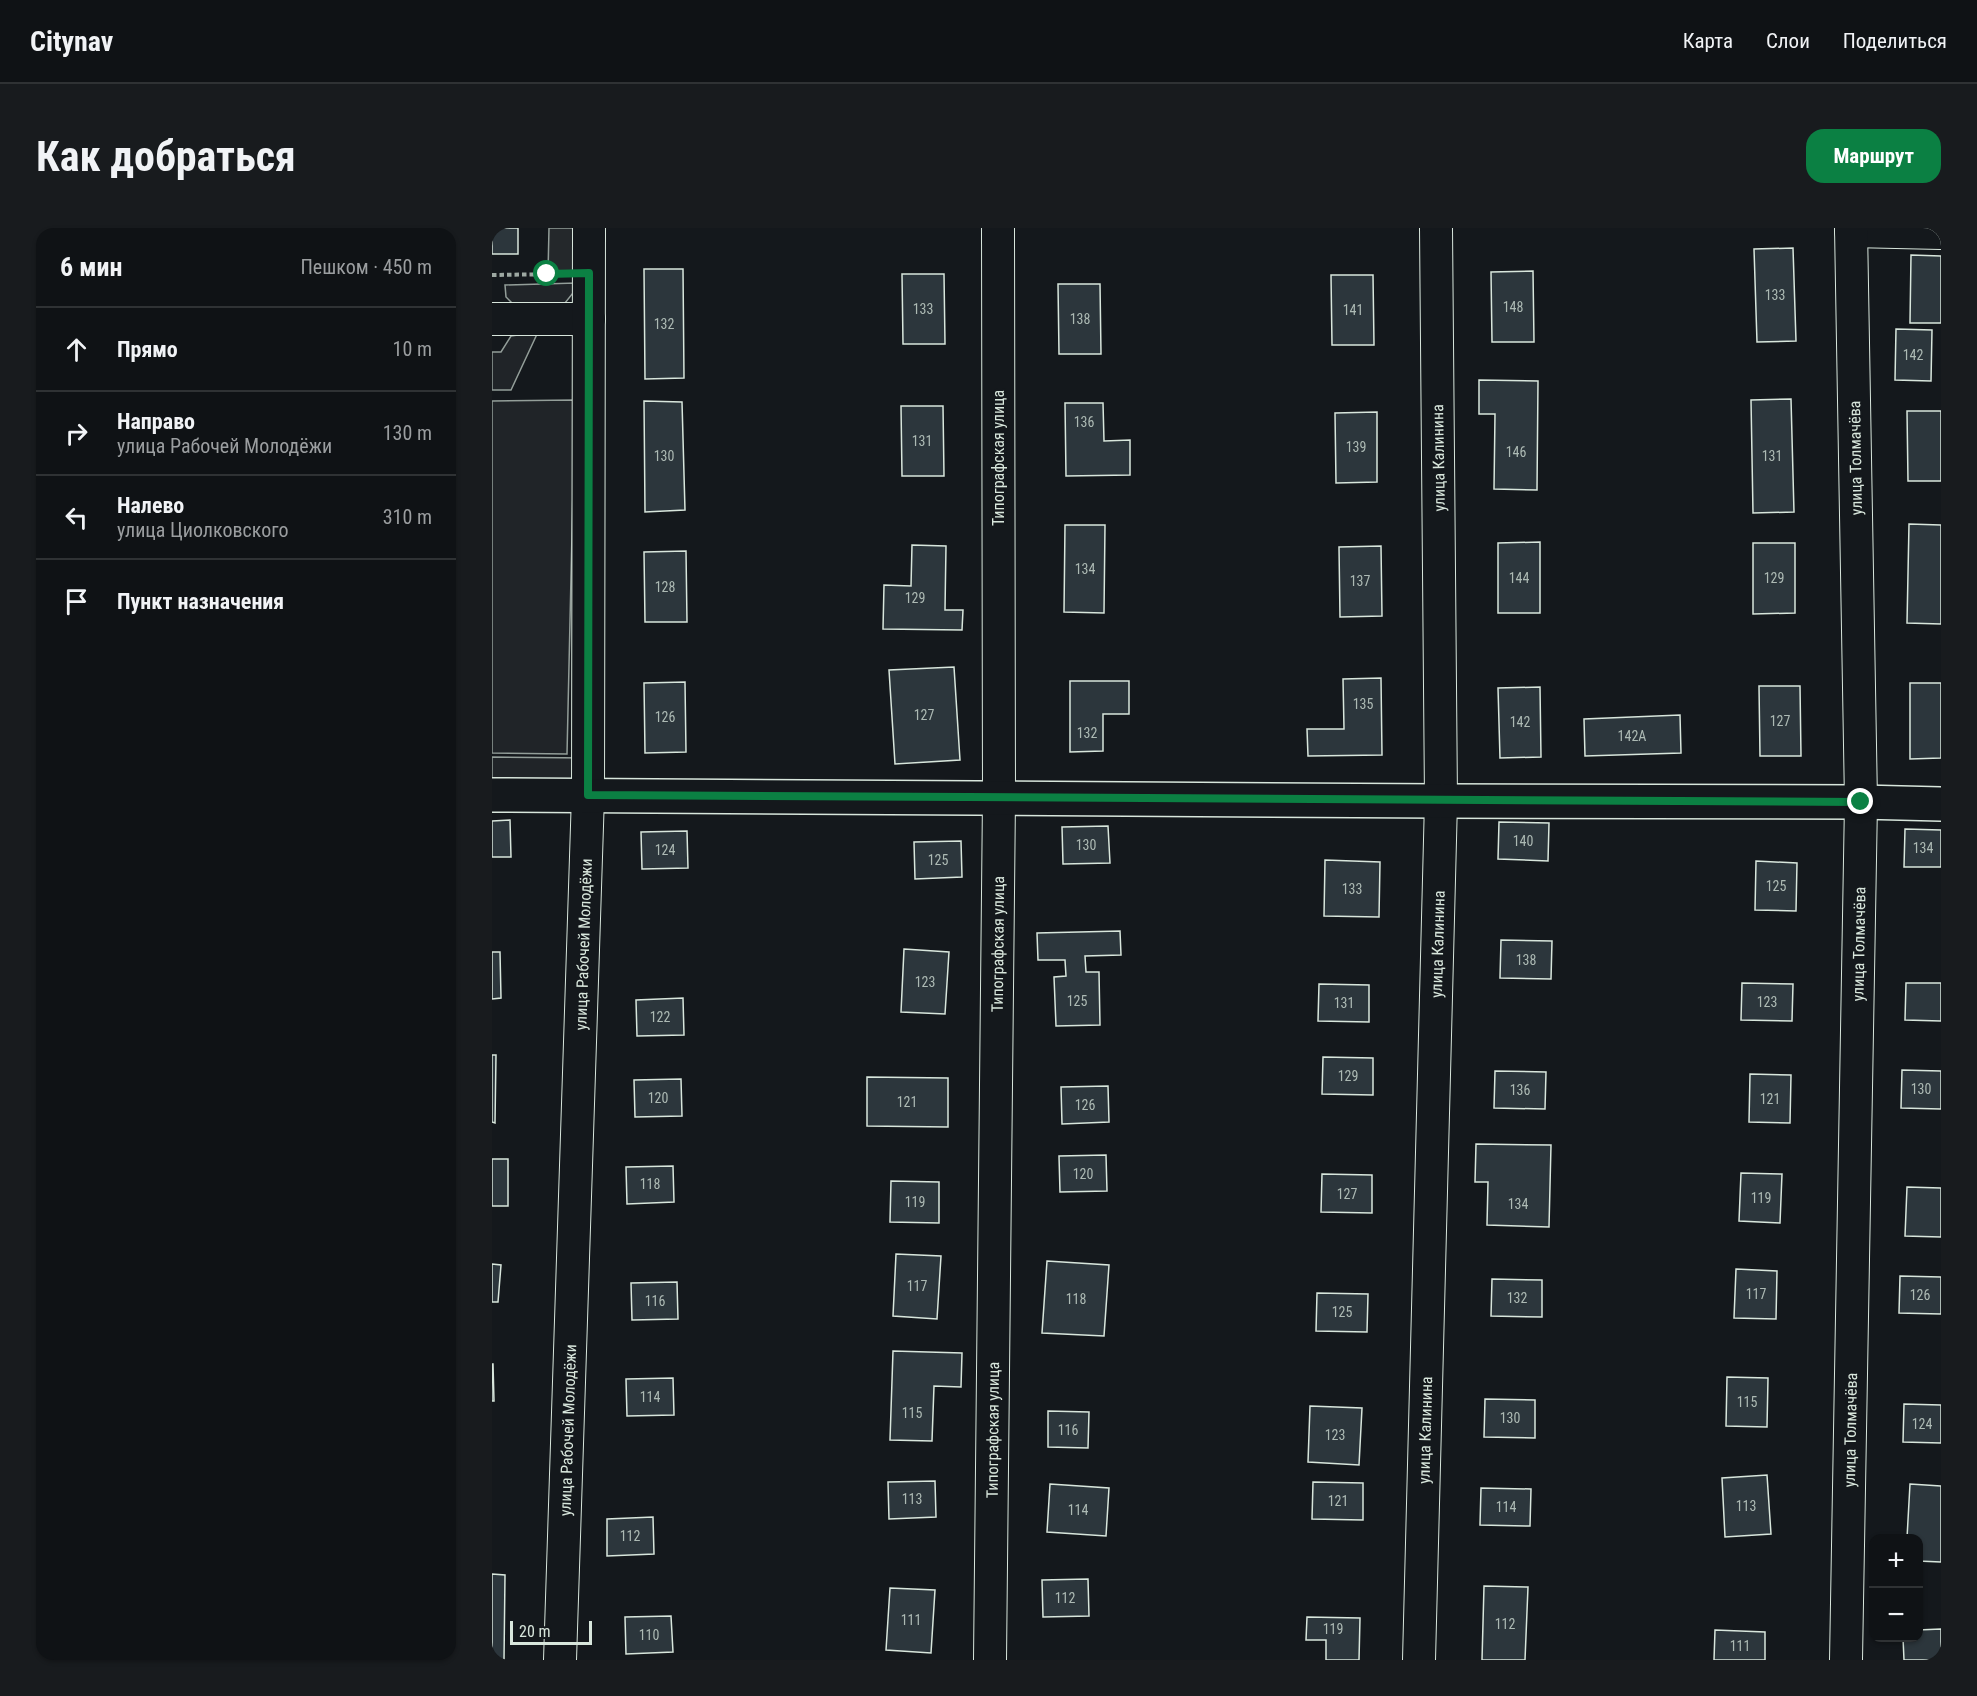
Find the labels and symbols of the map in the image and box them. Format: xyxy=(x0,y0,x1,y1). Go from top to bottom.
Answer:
route start xyxy=(533,260,559,286)
house number: 133 xyxy=(1765,287,1785,303)
house number: 148 xyxy=(1503,299,1523,315)
house number: 133 xyxy=(913,301,933,317)
house number: 141 xyxy=(1343,302,1363,318)
house number: 138 xyxy=(1070,311,1090,327)
house number: 132 xyxy=(654,316,674,332)
house number: 142 xyxy=(1903,347,1923,363)
street label: Типографская улица xyxy=(989,390,1008,526)
street label: улица Толмачёва xyxy=(1845,401,1866,515)
street label: улица Калинина xyxy=(1428,404,1449,512)
house number: 136 xyxy=(1074,414,1094,430)
house number: 131 xyxy=(912,433,932,449)
house number: 139 xyxy=(1346,439,1366,455)
house number: 146 xyxy=(1506,444,1526,460)
house number: 130 xyxy=(654,448,674,464)
house number: 131 xyxy=(1762,448,1782,464)
house number: 134 xyxy=(1075,561,1095,577)
house number: 144 xyxy=(1509,570,1529,586)
house number: 129 xyxy=(1764,570,1784,586)
house number: 137 xyxy=(1350,573,1370,589)
house number: 128 xyxy=(655,579,675,595)
house number: 129 xyxy=(905,590,925,606)
house number: 135 xyxy=(1353,696,1373,712)
house number: 127 xyxy=(914,707,934,723)
house number: 126 xyxy=(655,709,675,725)
house number: 127 xyxy=(1770,713,1790,729)
house number: 142 xyxy=(1510,714,1530,730)
house number: 132 xyxy=(1077,725,1097,741)
house number: 142А xyxy=(1618,728,1646,744)
route end xyxy=(1847,788,1873,814)
house number: 140 xyxy=(1513,833,1533,849)
house number: 130 xyxy=(1076,837,1096,853)
house number: 134 xyxy=(1913,840,1933,856)
house number: 124 xyxy=(655,842,675,858)
house number: 125 xyxy=(928,852,948,868)
street label: улица Рабочей Молодёжи xyxy=(571,858,596,1031)
street label: Типографская улица xyxy=(988,876,1008,1012)
house number: 125 xyxy=(1766,878,1786,894)
house number: 133 xyxy=(1342,881,1362,897)
street label: улица Толмачёва xyxy=(1849,887,1870,1002)
street label: улица Калинина xyxy=(1427,890,1449,998)
house number: 138 xyxy=(1516,952,1536,968)
house number: 123 xyxy=(915,974,935,990)
house number: 125 xyxy=(1067,993,1087,1009)
house number: 123 xyxy=(1757,994,1777,1010)
house number: 131 xyxy=(1334,995,1354,1011)
house number: 122 xyxy=(650,1009,670,1025)
house number: 129 xyxy=(1338,1068,1358,1084)
house number: 130 xyxy=(1911,1081,1931,1097)
house number: 136 xyxy=(1510,1082,1530,1098)
house number: 120 xyxy=(648,1090,668,1106)
house number: 121 xyxy=(1760,1091,1780,1107)
house number: 121 xyxy=(897,1094,917,1110)
house number: 126 xyxy=(1075,1097,1095,1113)
house number: 120 xyxy=(1073,1166,1093,1182)
house number: 118 xyxy=(640,1176,660,1192)
house number: 127 xyxy=(1337,1186,1357,1202)
house number: 119 xyxy=(1751,1190,1771,1206)
house number: 119 xyxy=(905,1194,925,1210)
house number: 134 xyxy=(1508,1196,1528,1212)
house number: 117 xyxy=(907,1278,927,1294)
house number: 117 xyxy=(1746,1286,1766,1302)
house number: 126 xyxy=(1910,1287,1930,1303)
house number: 132 xyxy=(1507,1290,1527,1306)
house number: 118 xyxy=(1066,1291,1086,1307)
house number: 116 xyxy=(645,1293,665,1309)
house number: 125 xyxy=(1332,1304,1352,1320)
street label: улица Рабочей Молодёжи xyxy=(556,1344,580,1516)
street label: Типографская улица xyxy=(983,1362,1003,1498)
street label: улица Толмачёва xyxy=(1840,1373,1861,1488)
street label: улица Калинина xyxy=(1415,1376,1436,1484)
house number: 114 xyxy=(640,1389,660,1405)
house number: 115 xyxy=(1737,1394,1757,1410)
house number: 115 xyxy=(902,1405,922,1421)
house number: 130 xyxy=(1500,1410,1520,1426)
house number: 124 xyxy=(1912,1416,1932,1432)
house number: 116 xyxy=(1058,1422,1078,1438)
house number: 123 xyxy=(1325,1427,1345,1443)
house number: 113 xyxy=(902,1491,922,1507)
house number: 121 xyxy=(1328,1493,1348,1509)
house number: 113 xyxy=(1736,1498,1756,1514)
house number: 114 xyxy=(1496,1499,1516,1515)
house number: 114 xyxy=(1068,1502,1088,1518)
house number: 112 xyxy=(620,1528,640,1544)
house number: 112 xyxy=(1055,1590,1075,1606)
house number: 111 xyxy=(901,1612,921,1628)
house number: 112 xyxy=(1495,1616,1515,1632)
scale bar xyxy=(510,1618,592,1646)
house number: 119 xyxy=(1323,1621,1343,1637)
house number: 110 xyxy=(639,1627,659,1643)
house number: 111 xyxy=(1730,1638,1750,1654)

